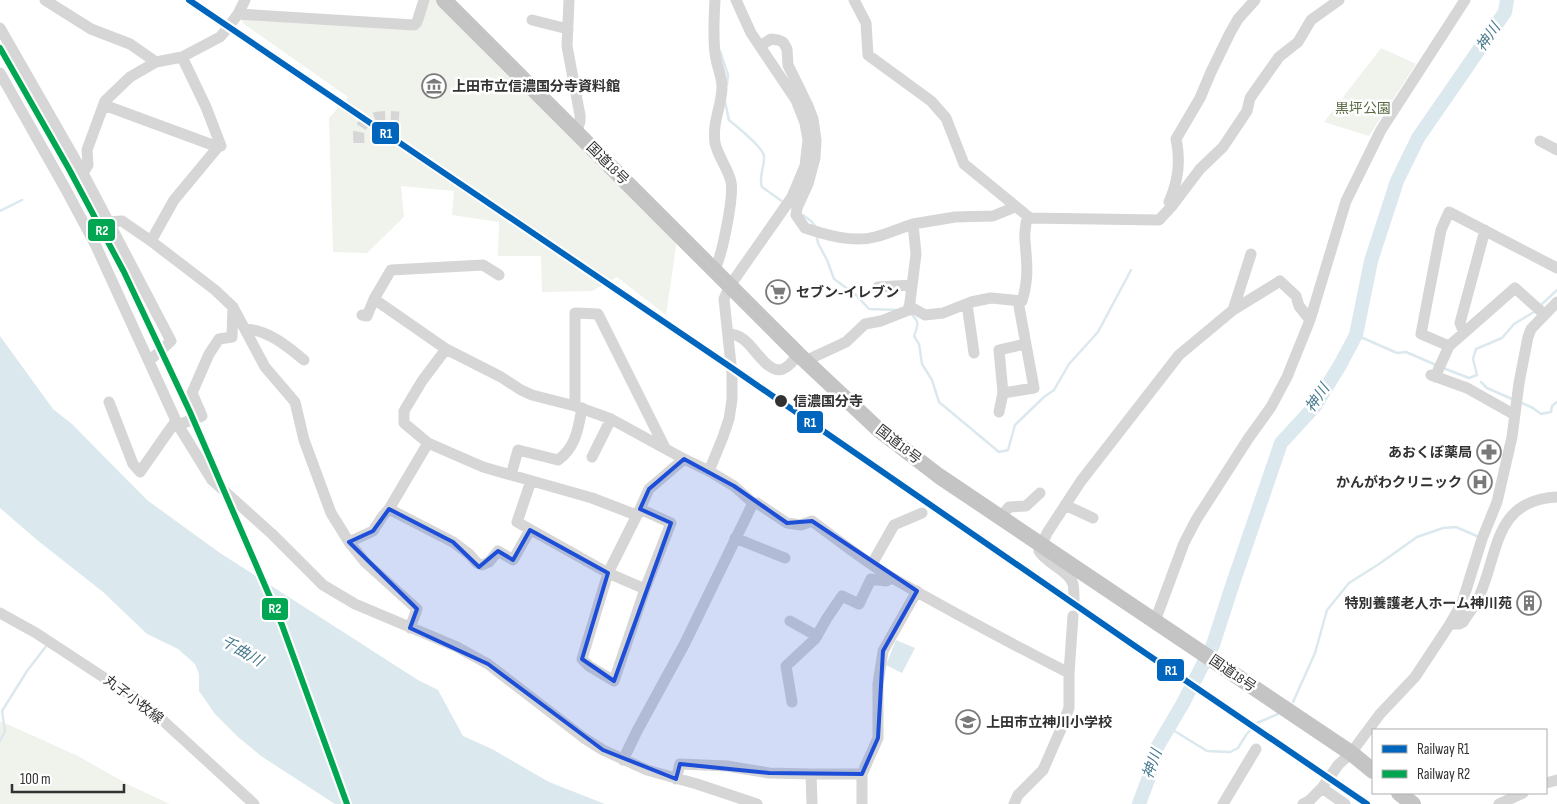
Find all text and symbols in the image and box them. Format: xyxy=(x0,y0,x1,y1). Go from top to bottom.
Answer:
water label: 神川 xyxy=(1472,18,1506,55)
museum icon: 上田市立信濃国分寺資料館 xyxy=(421,73,447,99)
place label: 上田市立信濃国分寺資料館 xyxy=(452,78,620,95)
park label: 黒坪公園 xyxy=(1335,100,1391,117)
line badge: R1 xyxy=(371,121,400,145)
text: R1 xyxy=(380,125,393,142)
street label: 国道18号 xyxy=(583,139,632,188)
line badge: R2 xyxy=(87,218,116,242)
text: R2 xyxy=(95,222,109,239)
supermarket icon: セブン-イレブン xyxy=(765,279,791,305)
place label: セブン-イレブン xyxy=(796,284,899,301)
water label: 神川 xyxy=(1301,379,1335,416)
marker: 信濃国分寺 xyxy=(773,393,789,409)
place label: 信濃国分寺 xyxy=(793,393,863,410)
line badge: R1 xyxy=(796,410,824,434)
text: R1 xyxy=(804,414,817,431)
street label: 国道18号 xyxy=(873,421,925,467)
pharmacy icon: あおくぼ薬局 xyxy=(1476,439,1502,465)
place label: あおくぼ薬局 xyxy=(1388,444,1472,461)
hospital icon: かんがわクリニック xyxy=(1467,469,1493,495)
place label: かんがわクリニック xyxy=(1336,474,1462,491)
building icon: 特別養護老人ホーム神川苑 xyxy=(1516,590,1542,616)
place label: 特別養護老人ホーム神川苑 xyxy=(1344,595,1512,612)
line badge: R2 xyxy=(261,597,289,621)
text: R2 xyxy=(268,600,282,617)
water label: 千曲川 xyxy=(218,632,268,672)
street label: 国道18号 xyxy=(1206,652,1259,695)
line badge: R1 xyxy=(1156,658,1185,682)
text: R1 xyxy=(1165,662,1178,679)
street label: 丸子小牧線 xyxy=(101,672,167,727)
school or university icon: 上田市立神川小学校 xyxy=(955,709,981,735)
place label: 上田市立神川小学校 xyxy=(986,714,1112,731)
legend xyxy=(1372,729,1547,794)
text: Railway R1 xyxy=(1417,740,1470,759)
water label: 神川 xyxy=(1139,745,1167,781)
scale bar xyxy=(12,762,125,794)
text: Railway R2 xyxy=(1417,765,1470,784)
text: 100 m xyxy=(20,770,51,789)

